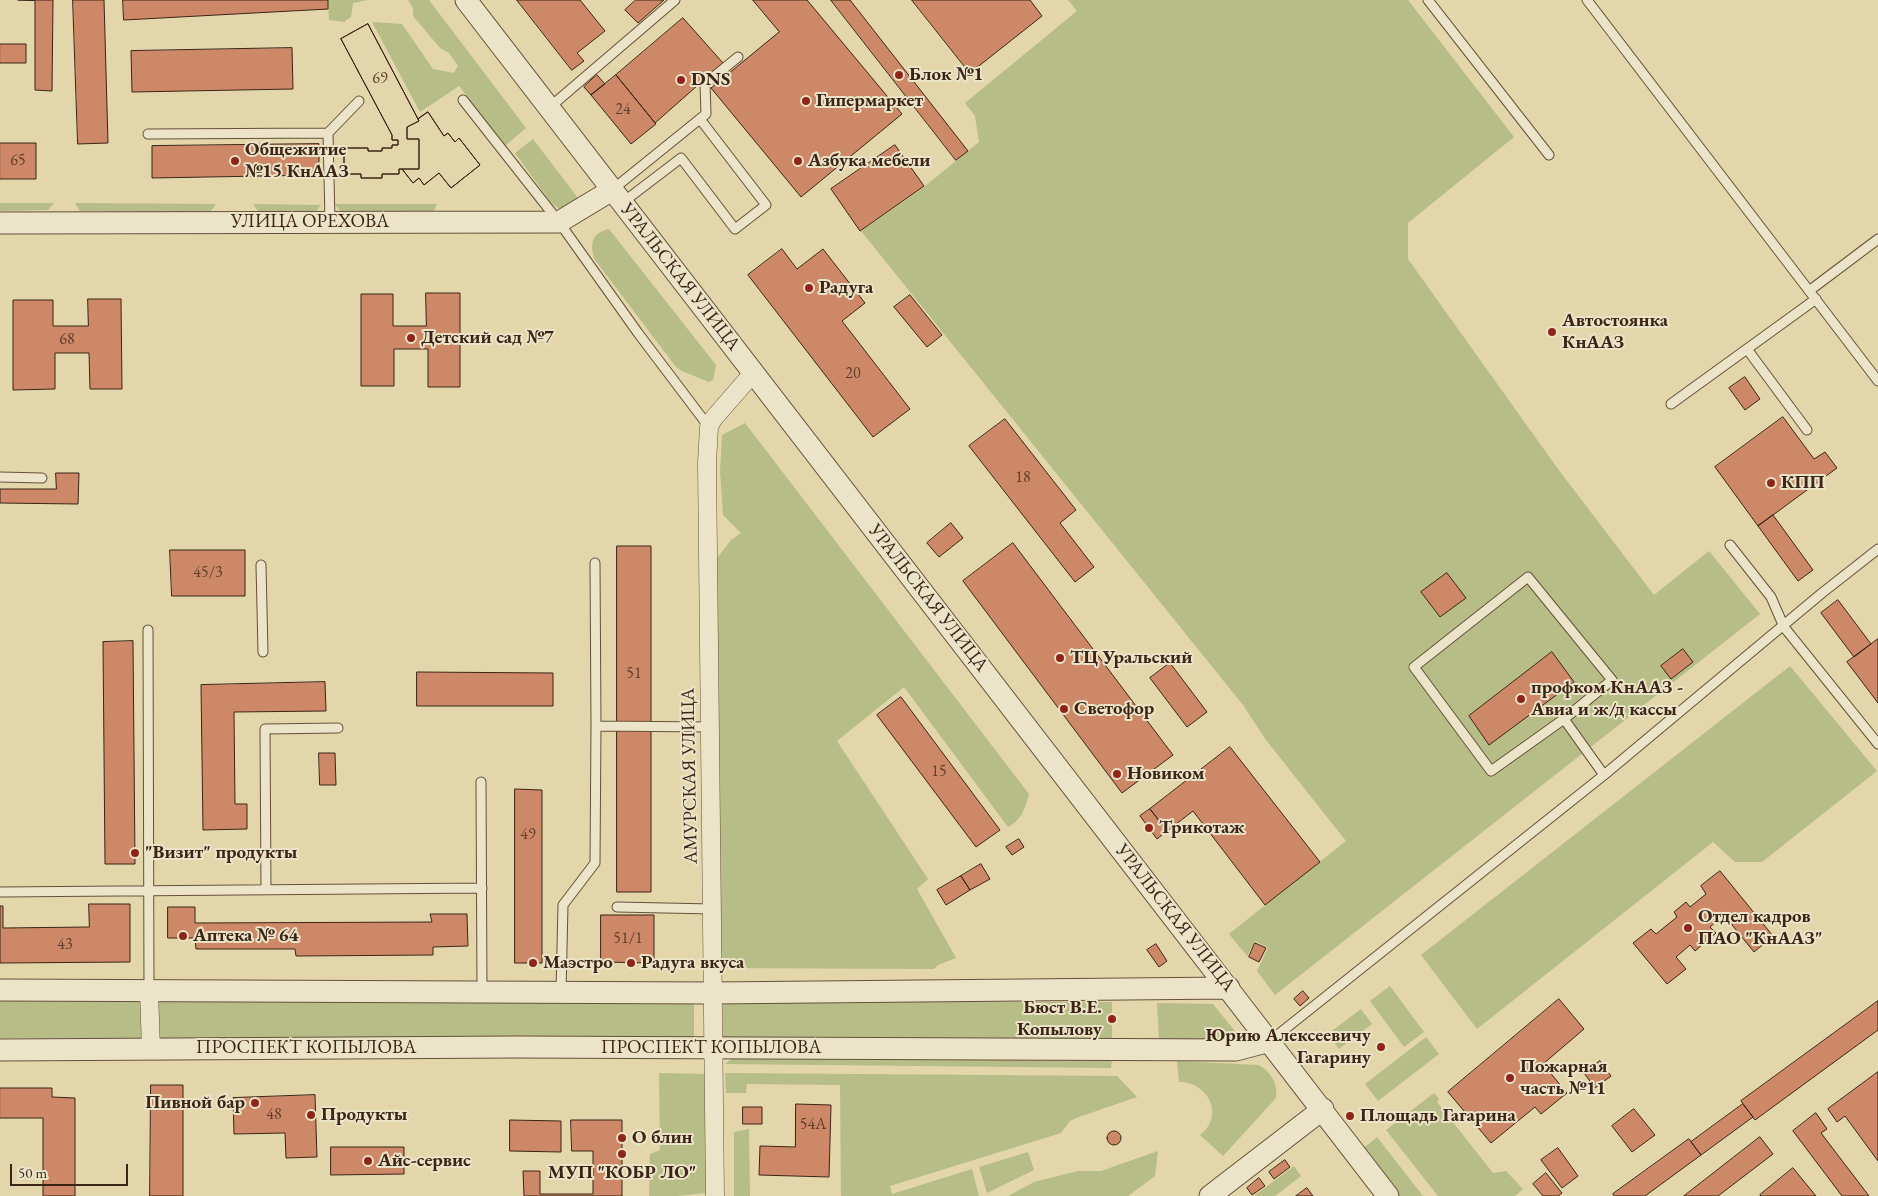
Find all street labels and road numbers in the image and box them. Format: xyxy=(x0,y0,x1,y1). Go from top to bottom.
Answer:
street label: УРАЛЬСКАЯ УЛИЦА xyxy=(615,198,745,356)
street label: УЛИЦА ОРЕХОВА xyxy=(231,211,389,233)
street label: УРАЛЬСКАЯ УЛИЦА xyxy=(863,519,993,677)
street label: АМУРСКАЯ УЛИЦА xyxy=(677,688,703,864)
street label: УРАЛЬСКАЯ УЛИЦА xyxy=(1110,839,1240,997)
street label: ПРОСПЕКТ КОПЫЛОВА xyxy=(196,1037,416,1059)
street label: ПРОСПЕКТ КОПЫЛОВА xyxy=(601,1037,821,1059)

